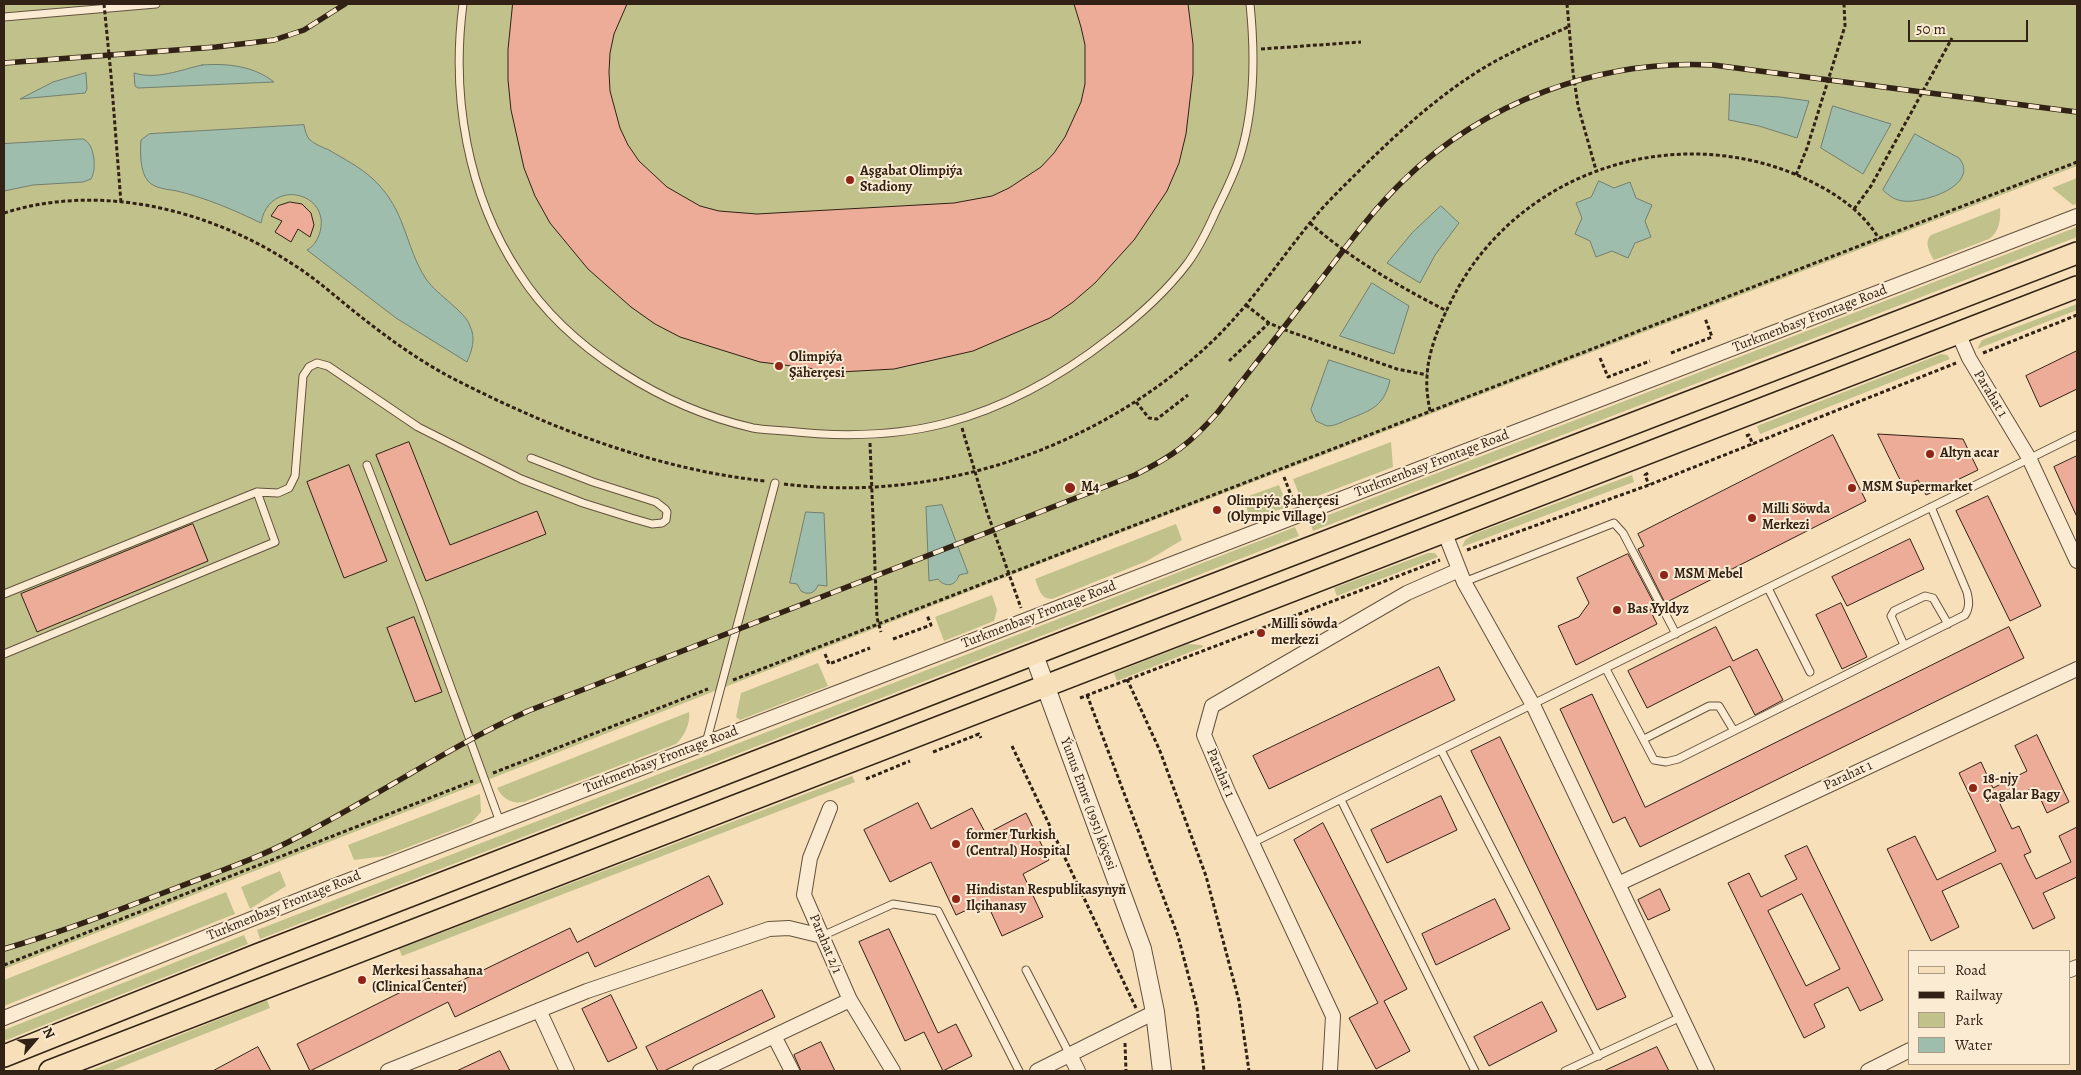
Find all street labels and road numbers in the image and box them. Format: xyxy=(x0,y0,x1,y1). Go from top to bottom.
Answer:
street label: Turkmenbasy Frontage Road xyxy=(1730,282,1890,356)
street label: Parahat 1 xyxy=(1969,367,2011,421)
street label: Turkmenbasy Frontage Road xyxy=(1352,427,1512,501)
street label: Turkmenbasy Frontage Road xyxy=(959,578,1119,652)
street label: Turkmenbasy Frontage Road xyxy=(581,723,741,797)
street label: Ýunus Emre (1951) köçesi xyxy=(1056,735,1120,873)
street label: Parahat 1 xyxy=(1202,746,1238,800)
street label: Parahat 1 xyxy=(1821,757,1875,795)
street label: Turkmenbasy Frontage Road xyxy=(205,867,363,945)
street label: Parahat 2/1 xyxy=(805,912,845,976)

